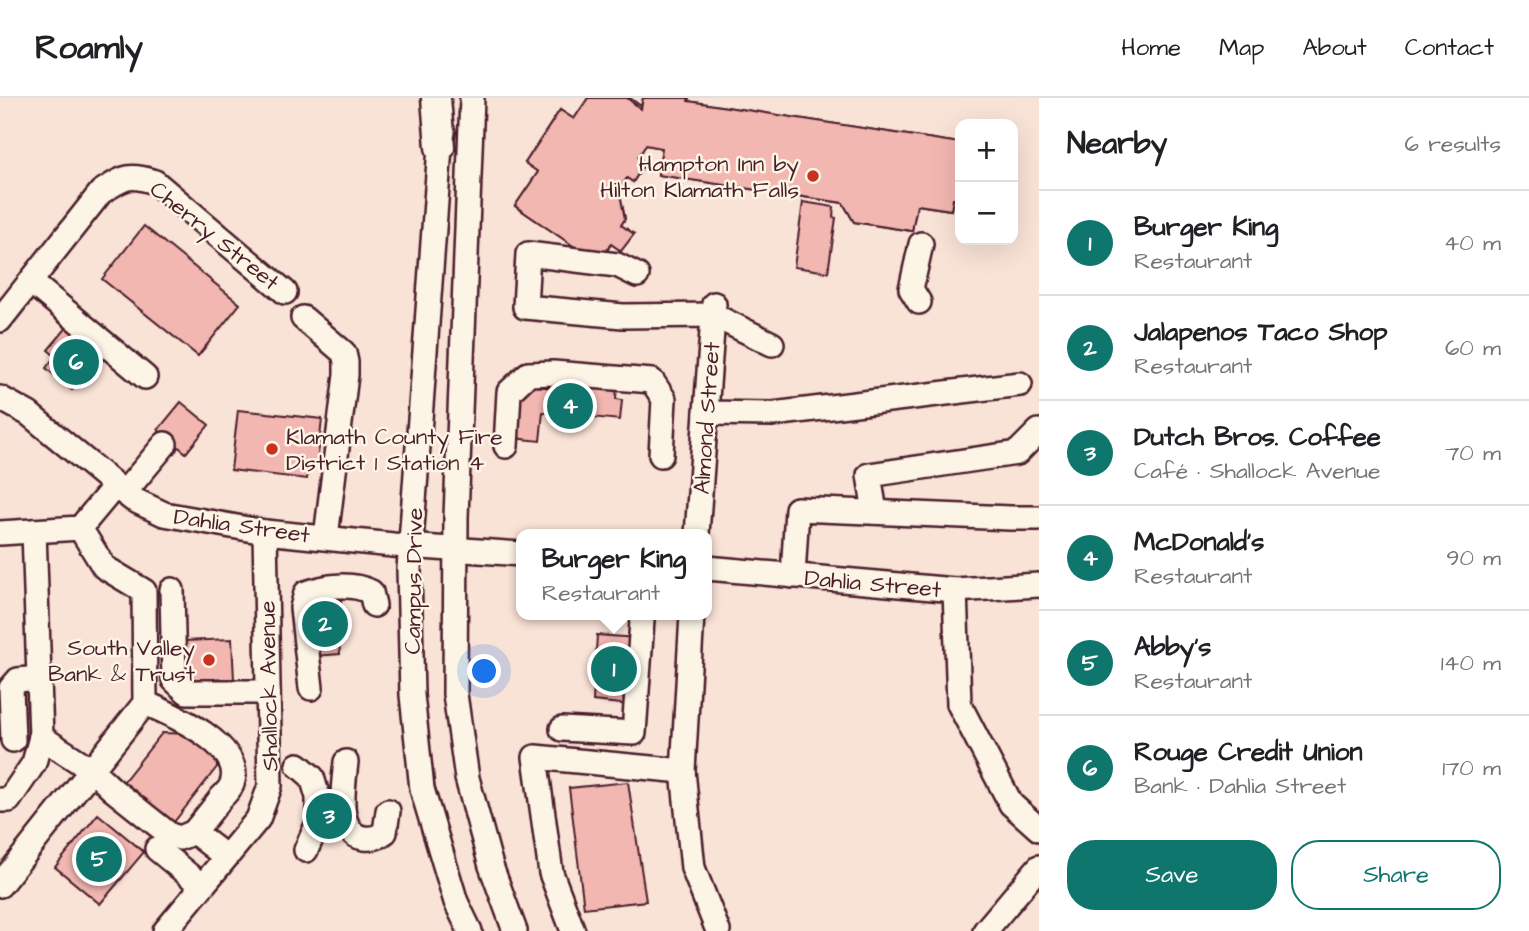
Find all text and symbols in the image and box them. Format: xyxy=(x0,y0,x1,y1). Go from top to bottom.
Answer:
text: Roamly xyxy=(35,25,143,71)
text: Home xyxy=(1121,31,1181,65)
text: Map xyxy=(1219,31,1264,65)
text: About xyxy=(1302,31,1367,65)
text: Contact xyxy=(1405,31,1494,65)
map controls xyxy=(955,119,1018,245)
button: + xyxy=(955,119,1018,182)
text: Nearby xyxy=(1067,123,1167,165)
text: 6 results xyxy=(1405,128,1501,160)
place label: Hampton Inn by Hilton Klamath Falls xyxy=(600,148,799,206)
marker: Hampton Inn by Hilton Klamath Falls xyxy=(805,168,821,184)
street label: Cherry Street xyxy=(142,174,286,299)
button: − xyxy=(955,182,1018,245)
text: Burger King xyxy=(1134,209,1278,245)
text: 1 xyxy=(1089,227,1091,259)
text: 40 m xyxy=(1444,227,1501,259)
text: Restaurant xyxy=(1134,245,1252,277)
text: Jalapenos Taco Shop xyxy=(1134,314,1388,350)
text: 2 xyxy=(1083,332,1097,364)
text: 60 m xyxy=(1445,332,1501,364)
pin: 6 xyxy=(53,336,99,388)
street label: Almond Street xyxy=(686,340,728,495)
text: Restaurant xyxy=(1134,350,1252,382)
pin: 4 xyxy=(547,380,593,432)
text: Dutch Bros. Coffee xyxy=(1134,419,1381,455)
place label: Klamath County Fire District 1 Station 4 xyxy=(286,421,503,479)
text: 3 xyxy=(1084,437,1096,469)
text: 70 m xyxy=(1445,437,1501,469)
marker: Klamath County Fire District 1 Station 4 xyxy=(264,441,280,457)
text: Café · Shallock Avenue xyxy=(1134,455,1380,487)
street label: Dahlia Street xyxy=(172,501,313,551)
street label: Campus Drive xyxy=(397,507,431,655)
text: McDonald's xyxy=(1134,524,1264,560)
popup xyxy=(516,529,712,620)
text: Burger King xyxy=(542,541,686,577)
text: 4 xyxy=(1082,542,1098,574)
text: 90 m xyxy=(1446,542,1501,574)
text: Restaurant xyxy=(1134,560,1252,592)
street label: Dahlia Street xyxy=(803,562,943,606)
text: Restaurant xyxy=(542,577,660,609)
pin: 2 xyxy=(302,598,348,650)
street label: Shallock Avenue xyxy=(252,600,286,772)
text: Abby's xyxy=(1134,629,1211,665)
place label: South Valley Bank & Trust xyxy=(48,632,196,690)
pin: 1 xyxy=(591,643,637,695)
text: 5 xyxy=(1082,647,1098,679)
text: 140 m xyxy=(1441,647,1501,679)
marker: South Valley Bank & Trust xyxy=(201,652,217,668)
your location xyxy=(467,654,501,688)
text: Restaurant xyxy=(1134,665,1252,697)
text: Rouge Credit Union xyxy=(1134,734,1362,770)
text: 6 xyxy=(1083,752,1097,784)
text: 170 m xyxy=(1442,752,1501,784)
text: Bank · Dahlia Street xyxy=(1134,770,1346,802)
pin: 3 xyxy=(306,790,352,842)
pin: 5 xyxy=(76,833,122,885)
button: Save xyxy=(1067,840,1277,910)
button: Share xyxy=(1291,840,1501,910)

